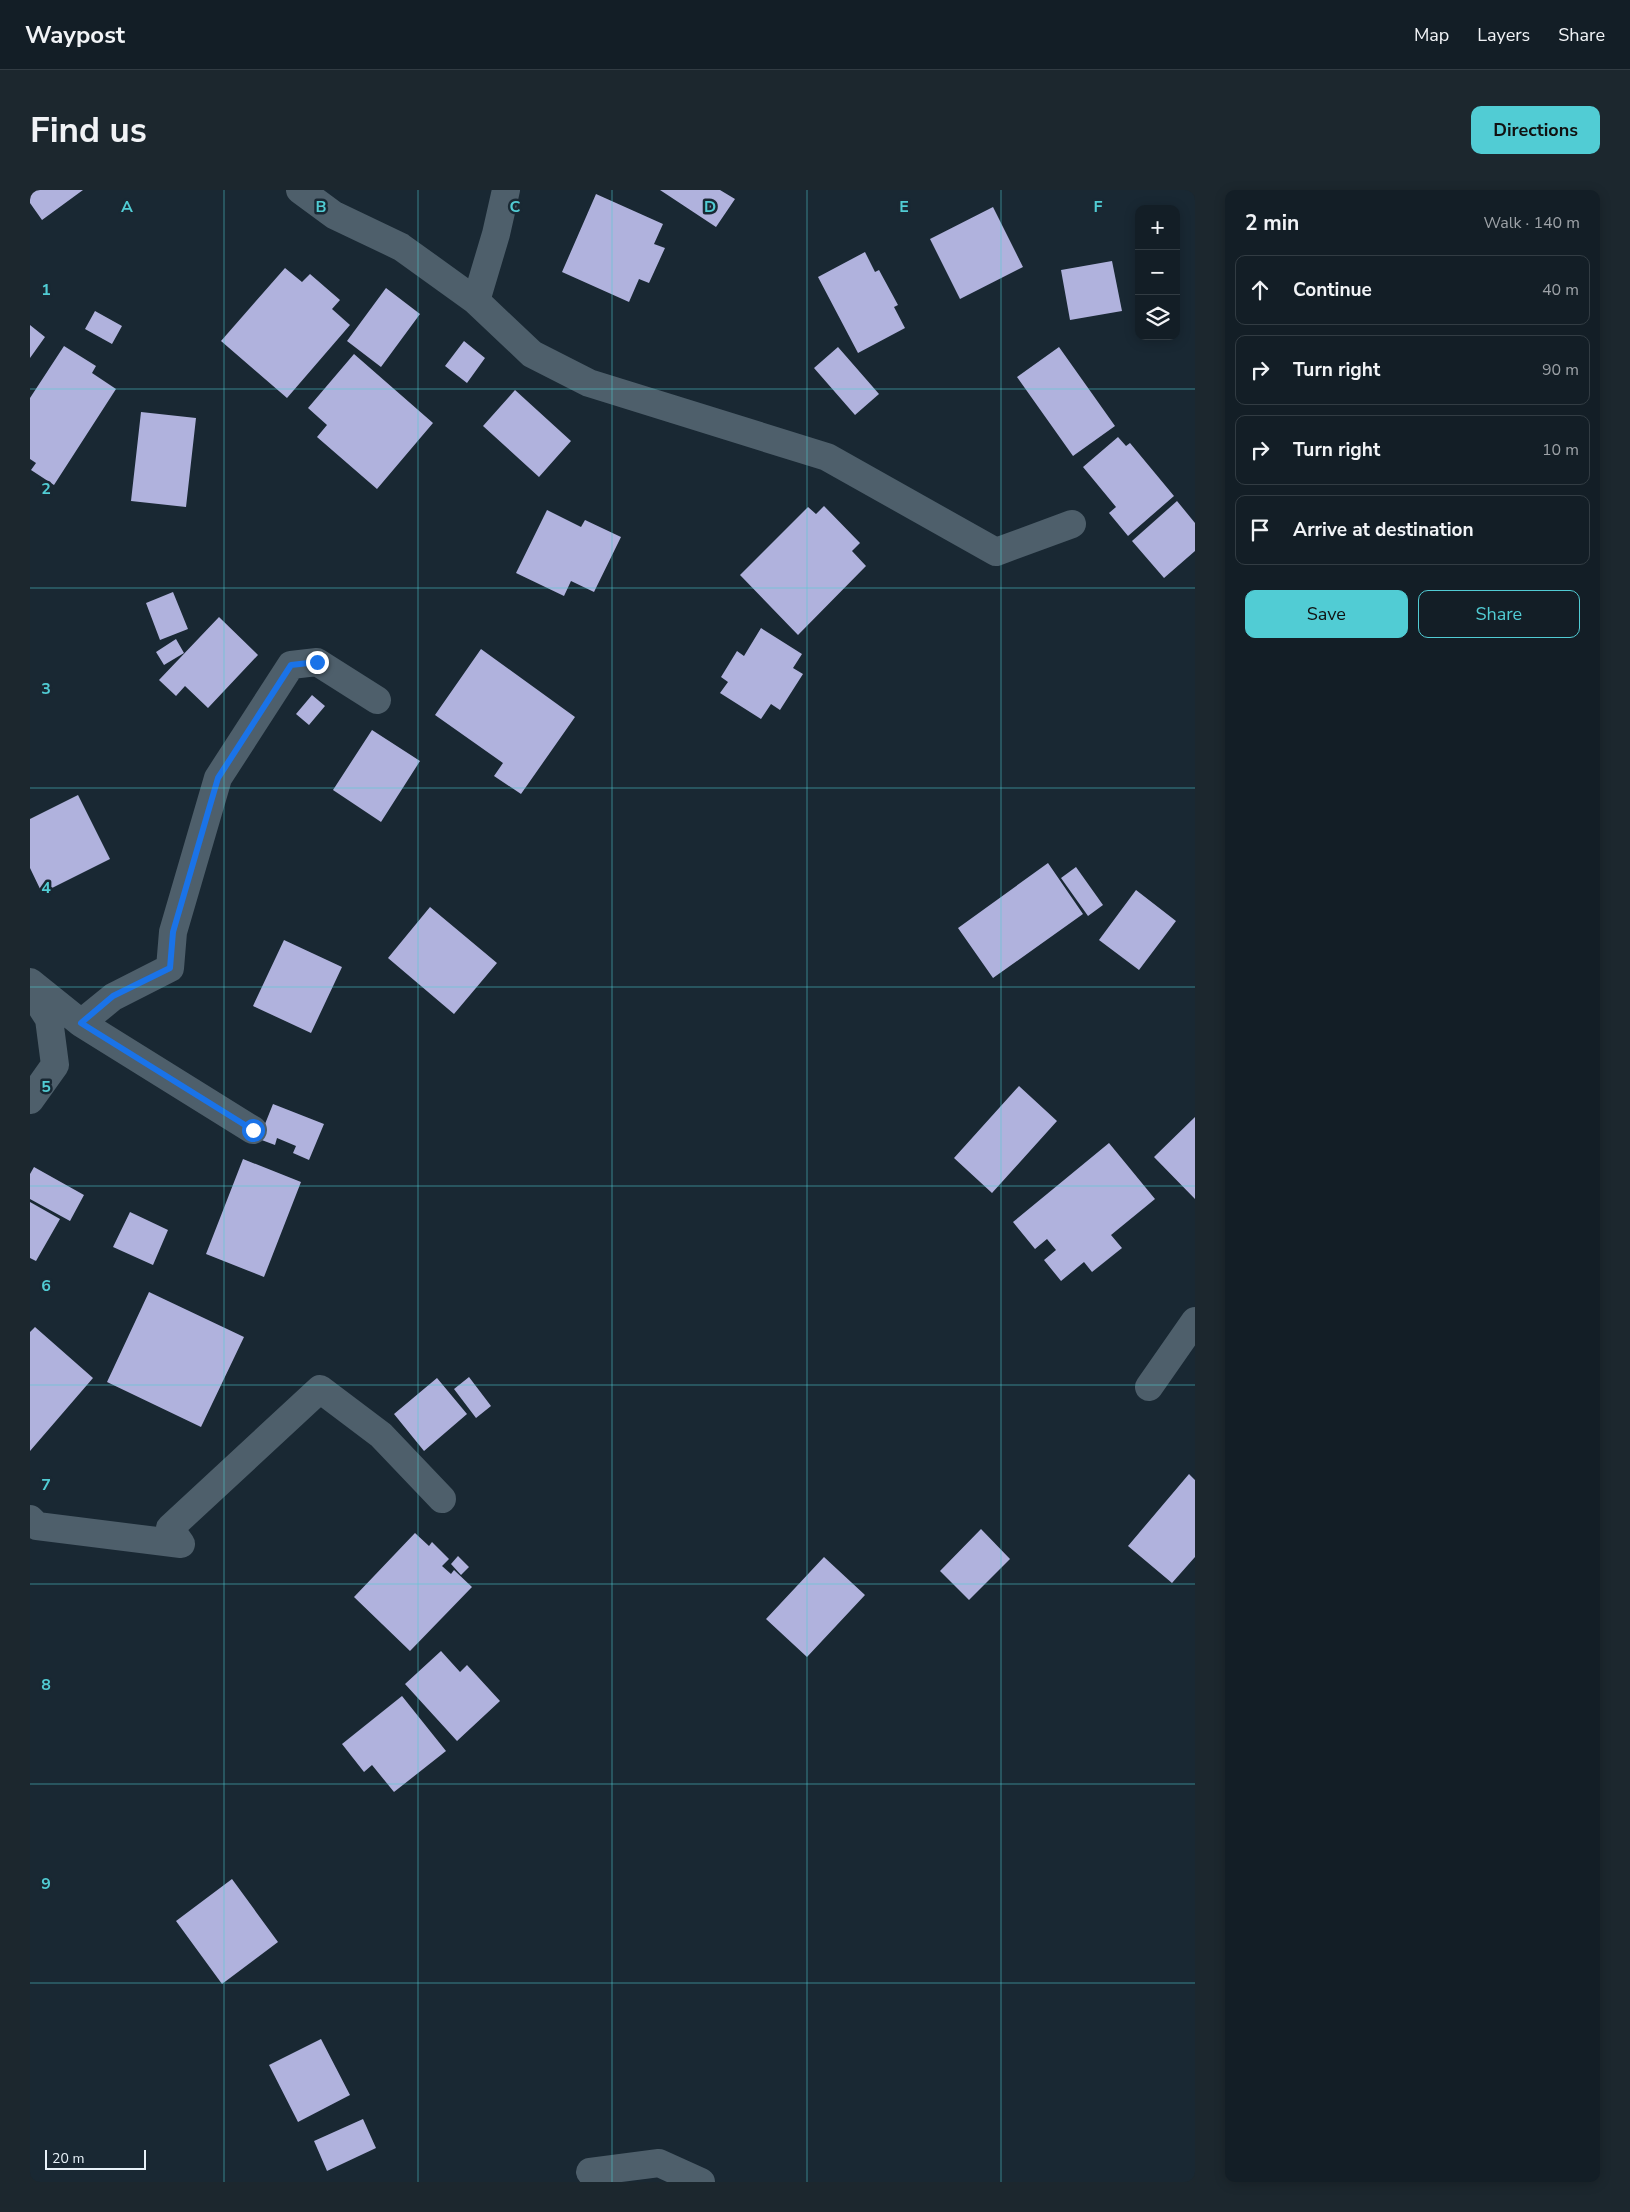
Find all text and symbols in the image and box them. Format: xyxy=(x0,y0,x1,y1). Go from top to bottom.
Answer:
text: Waypost xyxy=(25,19,125,51)
text: Map xyxy=(1414,23,1449,47)
text: Layers xyxy=(1477,23,1530,47)
text: Share xyxy=(1558,23,1605,47)
button: Directions xyxy=(1471,106,1600,154)
text: Find us xyxy=(30,107,147,154)
text: A xyxy=(121,196,133,218)
text: B xyxy=(315,196,327,218)
text: C xyxy=(510,196,521,218)
text: D xyxy=(704,196,716,218)
text: E xyxy=(899,196,909,218)
text: F xyxy=(1094,196,1103,218)
map controls xyxy=(1135,205,1180,340)
button: + xyxy=(1135,205,1180,250)
text: 2 min xyxy=(1245,209,1299,237)
text: Walk · 140 m xyxy=(1484,212,1580,234)
button: − xyxy=(1135,250,1180,295)
icon: ahead xyxy=(1246,276,1274,304)
text: Continue xyxy=(1293,277,1372,303)
text: 1 xyxy=(41,279,51,301)
text: 40 m xyxy=(1542,279,1579,301)
button: layers xyxy=(1135,295,1180,340)
icon: right xyxy=(1246,356,1274,384)
text: Turn right xyxy=(1293,357,1380,383)
text: 90 m xyxy=(1542,359,1579,381)
icon: right xyxy=(1246,436,1274,464)
text: Turn right xyxy=(1293,437,1380,463)
text: 10 m xyxy=(1542,439,1579,461)
text: 2 xyxy=(41,478,51,500)
icon: arrive xyxy=(1246,516,1274,544)
text: Arrive at destination xyxy=(1293,517,1474,543)
button: Save xyxy=(1245,590,1408,638)
button: Share xyxy=(1418,590,1580,638)
route end xyxy=(306,651,329,674)
text: 3 xyxy=(41,678,51,700)
text: 4 xyxy=(41,877,51,899)
text: 5 xyxy=(41,1076,51,1098)
route start xyxy=(242,1119,265,1142)
text: 6 xyxy=(41,1275,51,1297)
text: 7 xyxy=(41,1474,51,1496)
text: 8 xyxy=(41,1674,51,1696)
text: 9 xyxy=(41,1873,51,1895)
scale bar xyxy=(45,2147,146,2170)
text: 20 m xyxy=(52,2149,84,2168)

